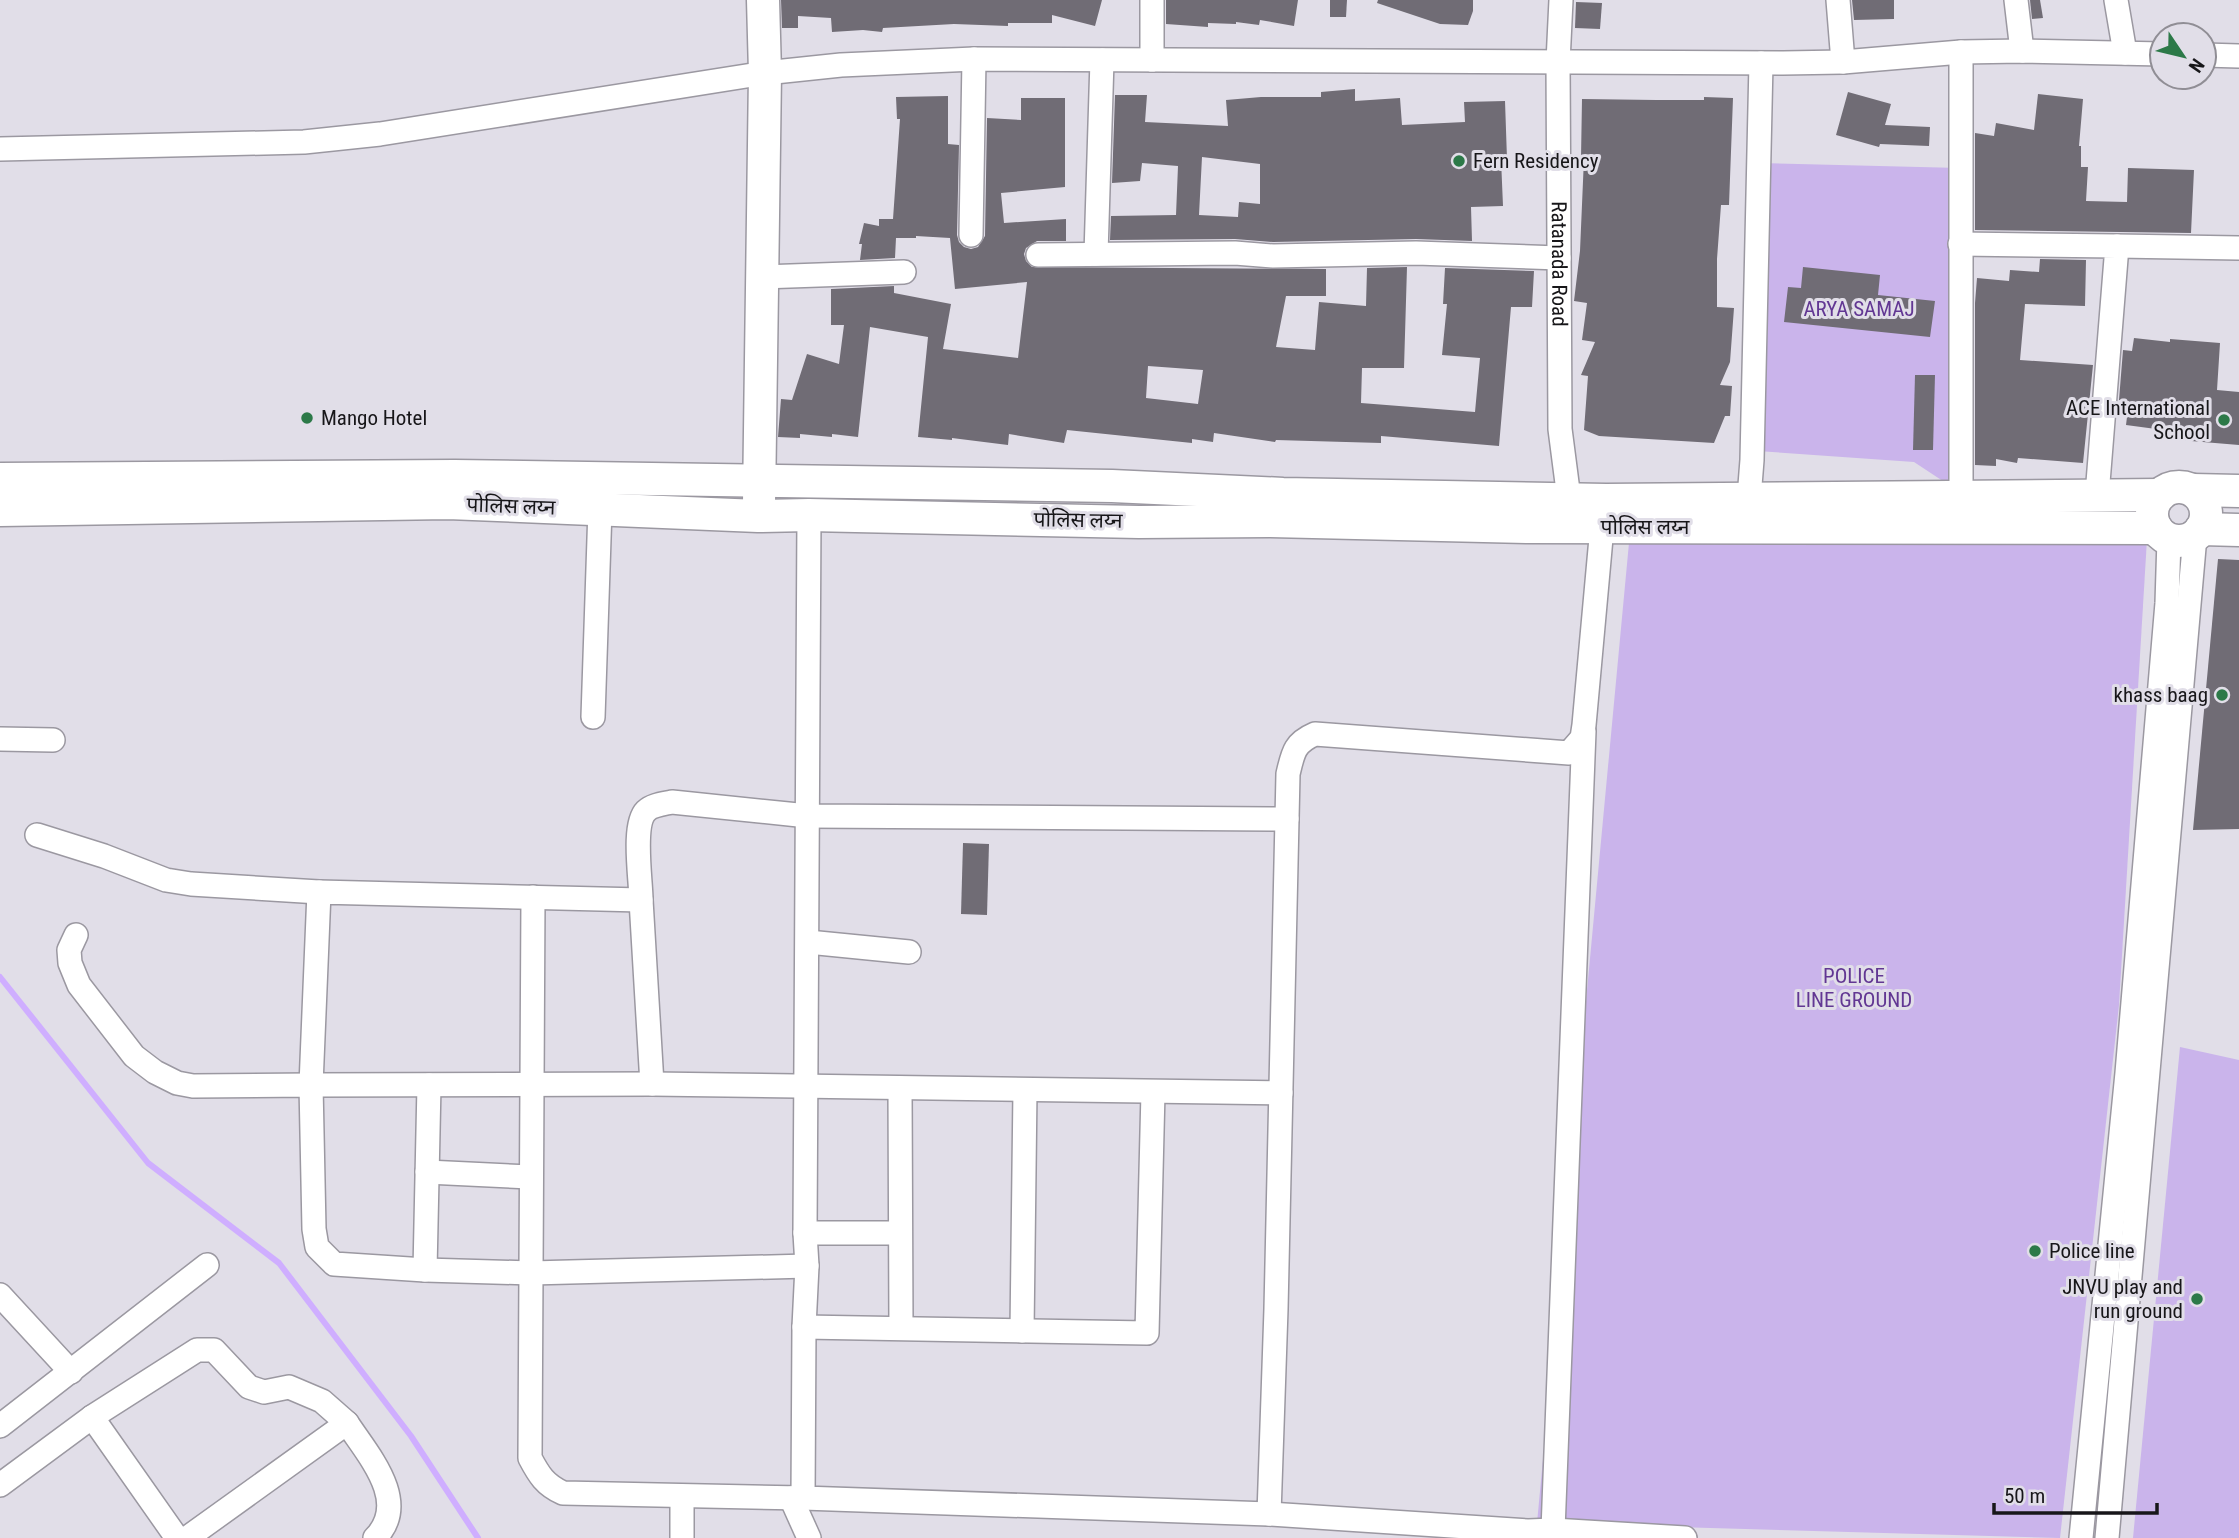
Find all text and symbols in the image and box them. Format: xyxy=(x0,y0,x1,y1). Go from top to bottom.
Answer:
north arrow xyxy=(2148,21,2218,91)
text: N xyxy=(2184,54,2209,77)
place label: Fern Residency xyxy=(1473,149,1599,173)
marker: Fern Residency xyxy=(1451,153,1467,169)
street label: Ratanada Road xyxy=(1547,201,1571,327)
park label: ARYA SAMAJ xyxy=(1803,297,1915,321)
place label: ACE International School xyxy=(2066,396,2210,444)
place label: Mango Hotel xyxy=(321,406,427,430)
marker: Mango Hotel xyxy=(299,410,315,426)
marker: ACE International School xyxy=(2216,412,2232,428)
street label: पोलिस लय्न xyxy=(466,492,556,520)
street label: पोलिस लय्न xyxy=(1033,507,1123,533)
street label: पोलिस लय्न xyxy=(1601,515,1690,539)
place label: khass baag xyxy=(2114,683,2208,707)
marker: khass baag xyxy=(2214,687,2230,703)
park label: POLICE LINE GROUND xyxy=(1796,964,1912,1012)
place label: Police line xyxy=(2049,1239,2135,1263)
marker: Police line xyxy=(2027,1243,2043,1259)
place label: JNVU play and run ground xyxy=(2062,1275,2183,1323)
marker: JNVU play and run ground xyxy=(2189,1291,2205,1307)
scale bar xyxy=(1994,1472,2157,1516)
text: 50 m xyxy=(2004,1484,2045,1508)

